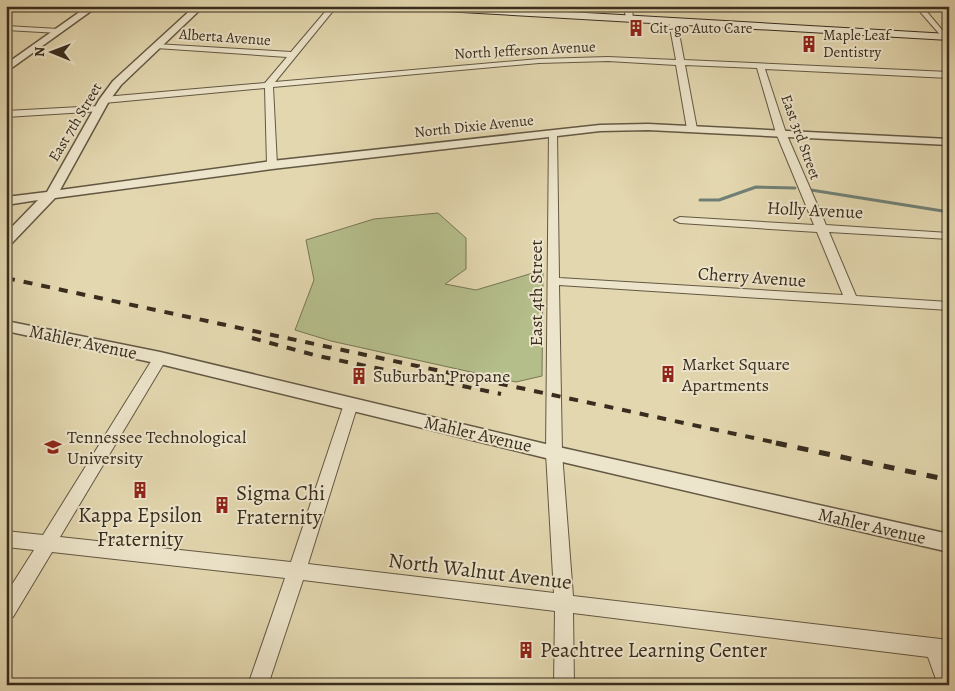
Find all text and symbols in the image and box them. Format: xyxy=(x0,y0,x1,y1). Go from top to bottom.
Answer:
building icon: Cit-go Auto Care xyxy=(626,18,646,38)
place label: Cit-go Auto Care xyxy=(650,18,753,38)
street label: Alberta Avenue xyxy=(178,24,272,50)
place label: Maple Leaf Dentistry xyxy=(823,25,892,62)
north arrow xyxy=(28,28,78,78)
building icon: Maple Leaf Dentistry xyxy=(799,34,819,54)
street label: North Jefferson Avenue xyxy=(454,36,597,64)
text: N xyxy=(30,47,49,57)
street label: East 7th Street xyxy=(44,79,106,165)
street label: East 3rd Street xyxy=(776,92,826,182)
street label: North Dixie Avenue xyxy=(413,110,535,142)
street label: Holly Avenue xyxy=(766,196,864,224)
street label: East 4th Street xyxy=(524,239,548,346)
street label: Cherry Avenue xyxy=(697,261,807,293)
street label: Mahler Avenue xyxy=(27,319,139,365)
place label: Market Square Apartments xyxy=(681,352,790,397)
place label: Suburban Propane xyxy=(373,364,510,388)
building icon: Market Square Apartments xyxy=(658,364,678,384)
building icon: Suburban Propane xyxy=(349,366,369,386)
street label: Mahler Avenue xyxy=(422,410,534,458)
place label: Tennessee Technological University xyxy=(67,425,247,470)
school or university icon: Tennessee Technological University xyxy=(43,437,63,457)
place label: Sigma Chi Fraternity xyxy=(236,479,325,531)
building icon: Kappa Epsilon Fraternity xyxy=(130,480,150,500)
building icon: Sigma Chi Fraternity xyxy=(212,495,232,515)
place label: Kappa Epsilon Fraternity xyxy=(78,501,202,553)
street label: Mahler Avenue xyxy=(816,502,928,550)
street label: North Walnut Avenue xyxy=(387,546,573,596)
place label: Peachtree Learning Center xyxy=(540,636,767,664)
building icon: Peachtree Learning Center xyxy=(516,640,536,660)

